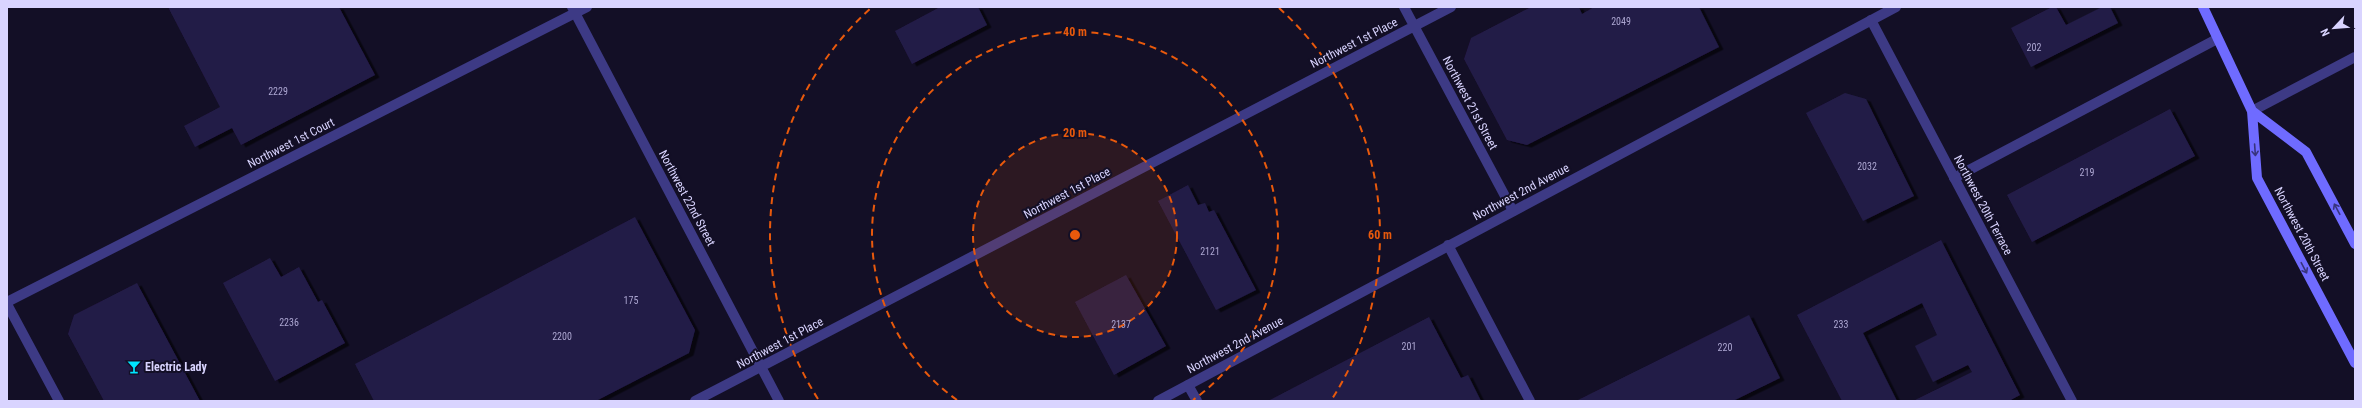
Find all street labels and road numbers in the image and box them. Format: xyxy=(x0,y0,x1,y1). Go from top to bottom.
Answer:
street label: Northwest 1st Place xyxy=(1308,15,1400,71)
street label: Northwest 21st Street xyxy=(1439,54,1501,152)
street label: Northwest 1st Court xyxy=(245,115,337,171)
street label: Northwest 22nd Street xyxy=(656,148,718,249)
street label: Northwest 20th Terrace xyxy=(1951,153,2015,258)
street label: Northwest 2nd Avenue xyxy=(1470,161,1572,223)
street label: Northwest 1st Place xyxy=(1021,164,1113,222)
street label: Northwest 20th Street xyxy=(2271,185,2333,284)
street label: Northwest 1st Place xyxy=(734,314,826,372)
street label: Northwest 2nd Avenue xyxy=(1184,314,1286,376)

